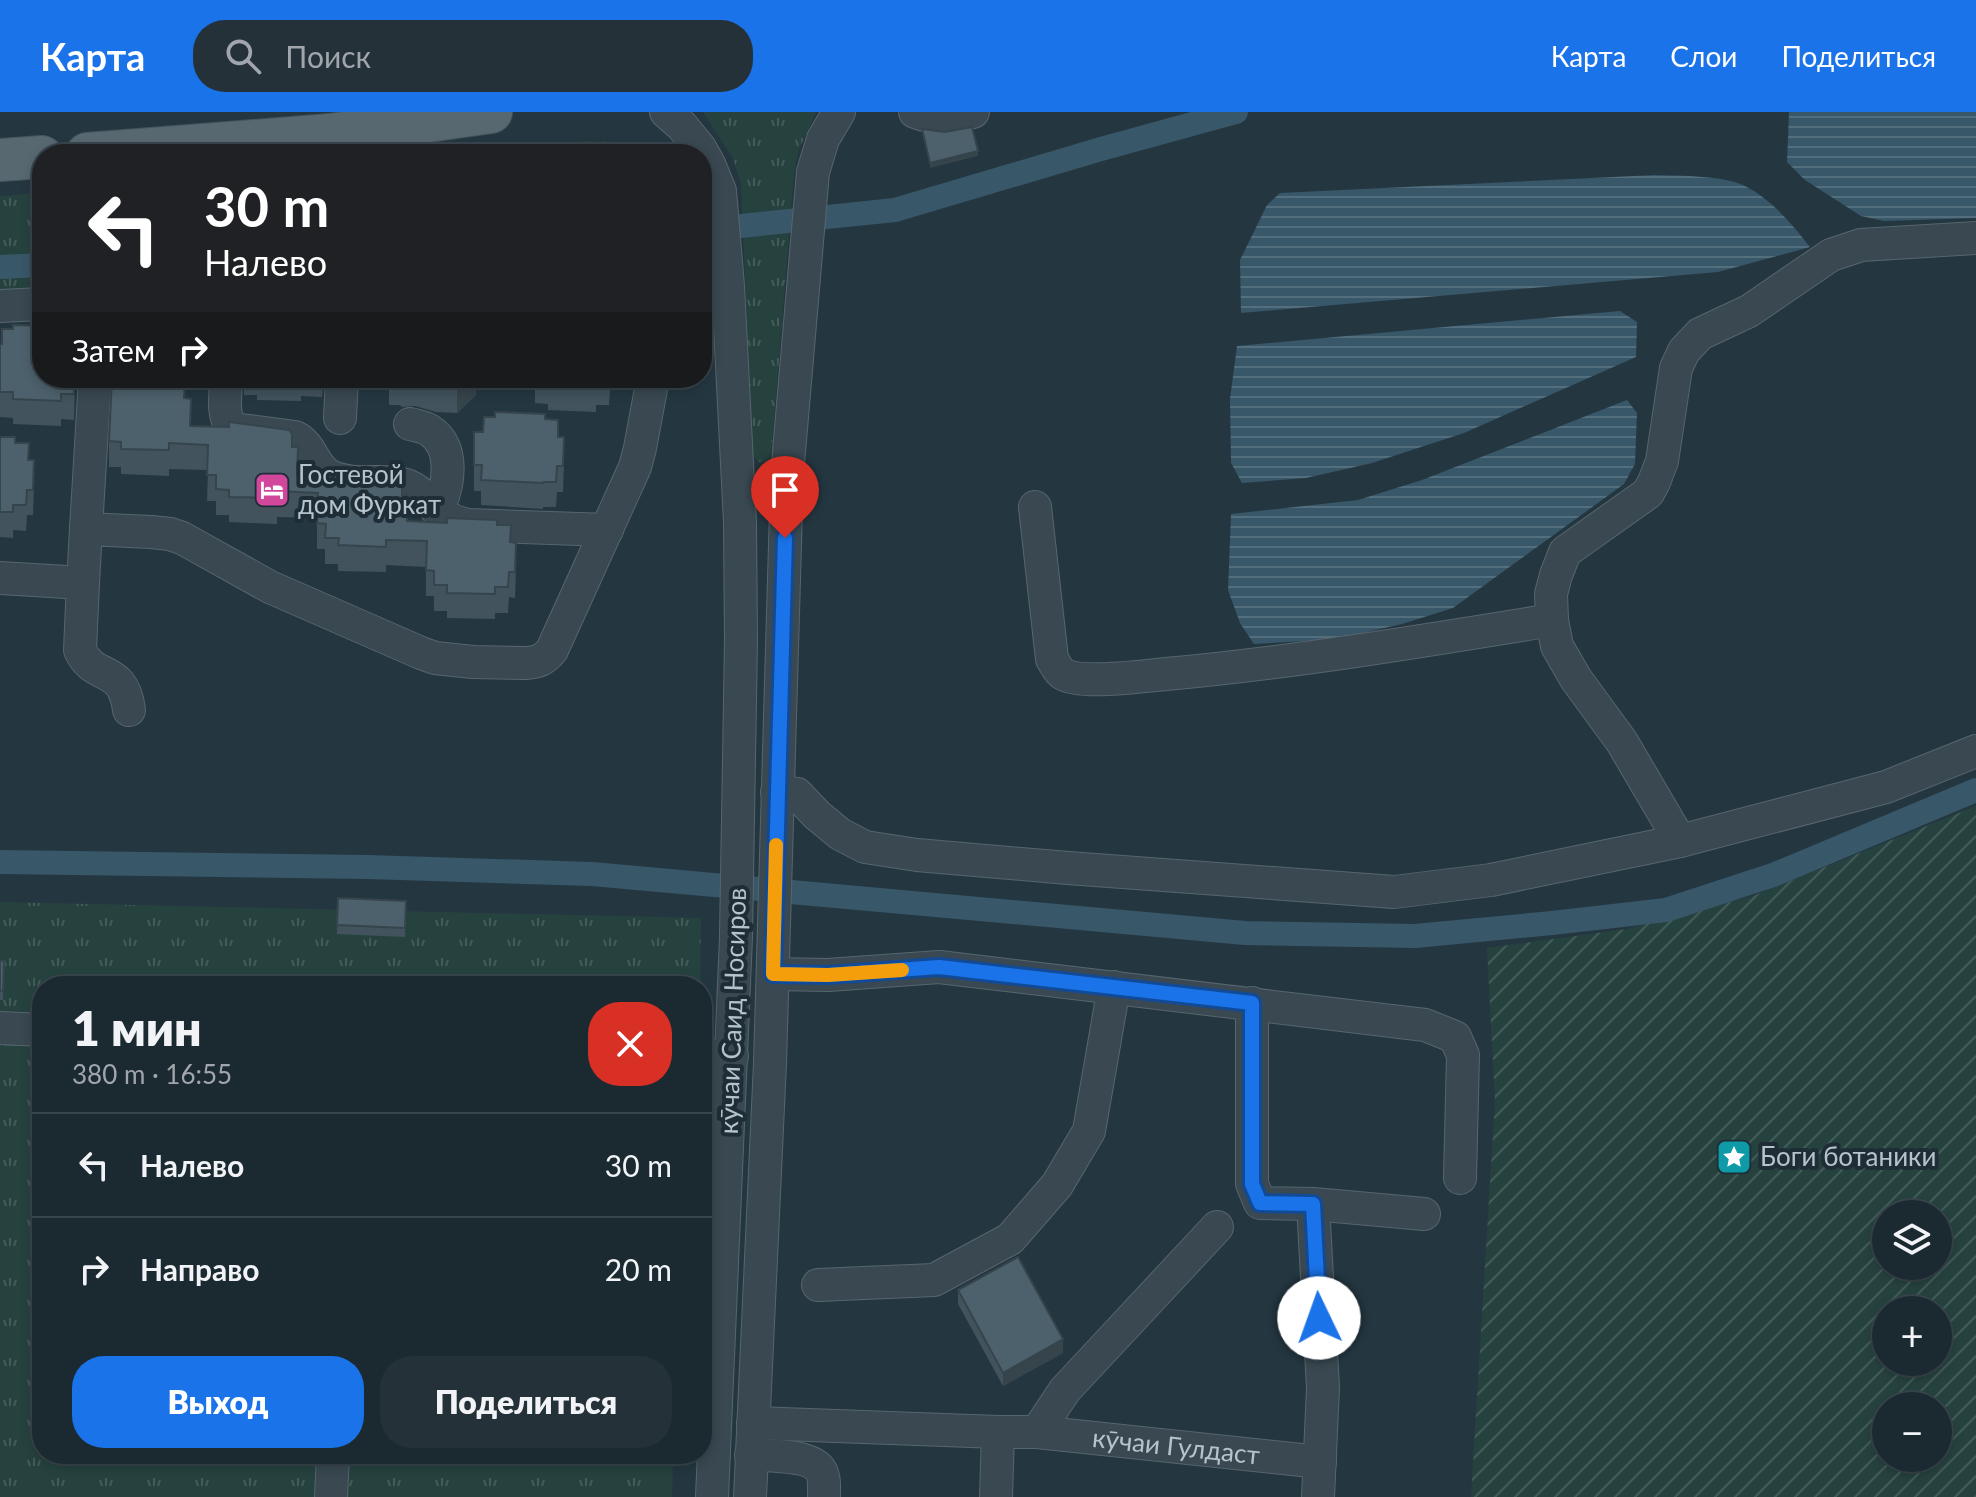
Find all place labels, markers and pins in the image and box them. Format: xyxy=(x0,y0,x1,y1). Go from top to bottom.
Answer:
pin xyxy=(751,456,819,538)
place label: Гостевой дом Фуркат xyxy=(298,458,441,520)
hotel icon: Гостевой дом Фуркат xyxy=(253,471,291,509)
place icon: Боги ботаники xyxy=(1715,1138,1753,1176)
place label: Боги ботаники xyxy=(1760,1140,1937,1172)

